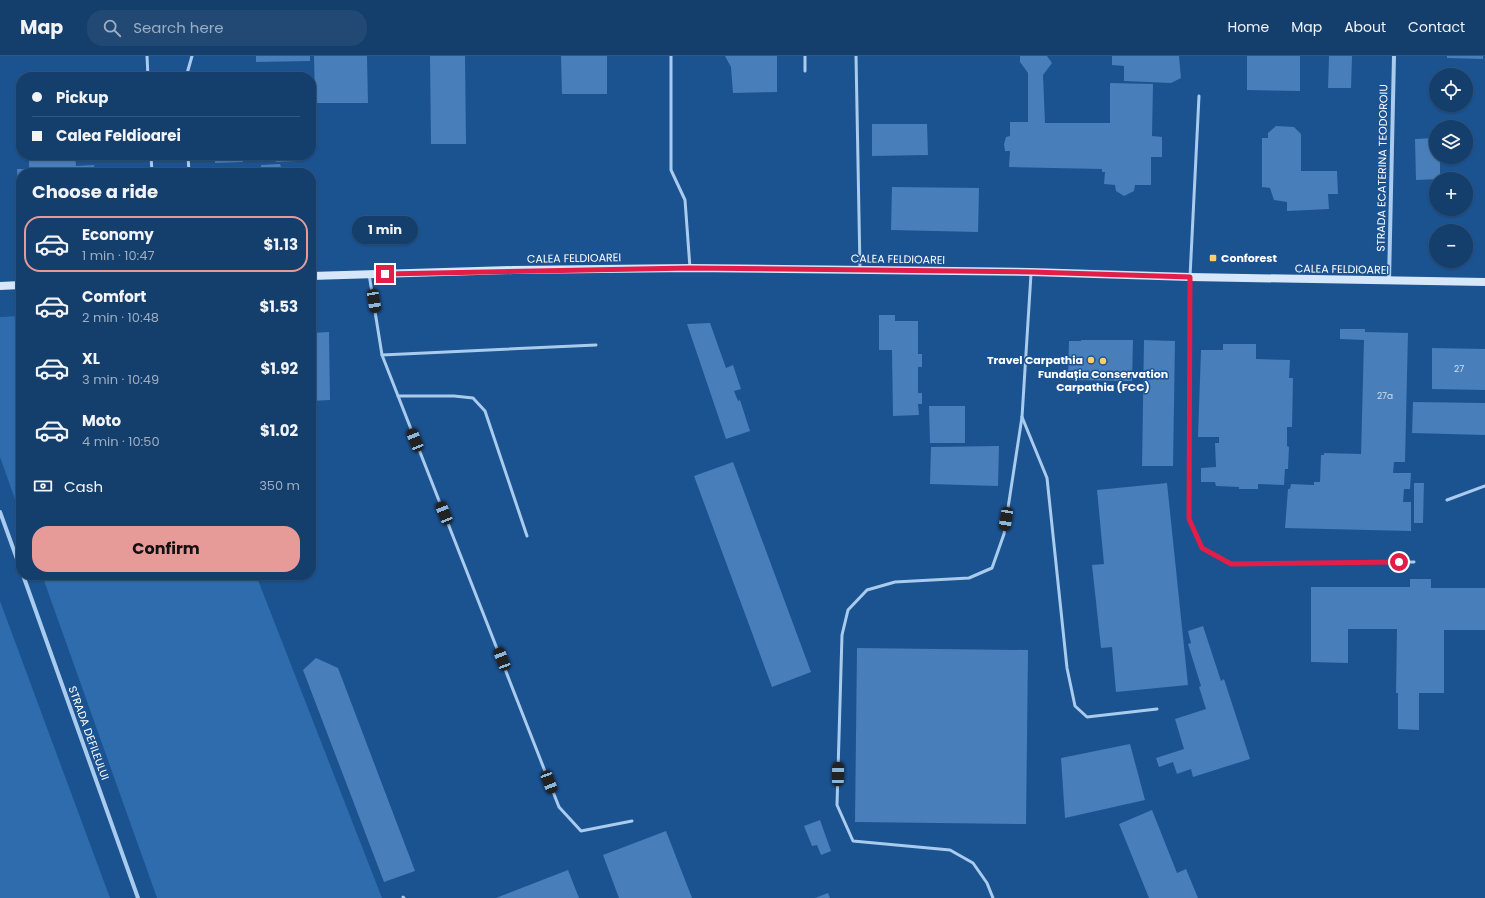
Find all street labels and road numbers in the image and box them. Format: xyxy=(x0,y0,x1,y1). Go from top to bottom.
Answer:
street label: STRADA ECATERINA TEODOROIU xyxy=(1373,84,1391,252)
street label: CALEA FELDIOAREI xyxy=(527,249,621,267)
street label: CALEA FELDIOAREI xyxy=(851,250,945,268)
street label: CALEA FELDIOAREI xyxy=(1295,260,1389,278)
street label: STRADA DEFILEULUI xyxy=(65,684,113,782)

